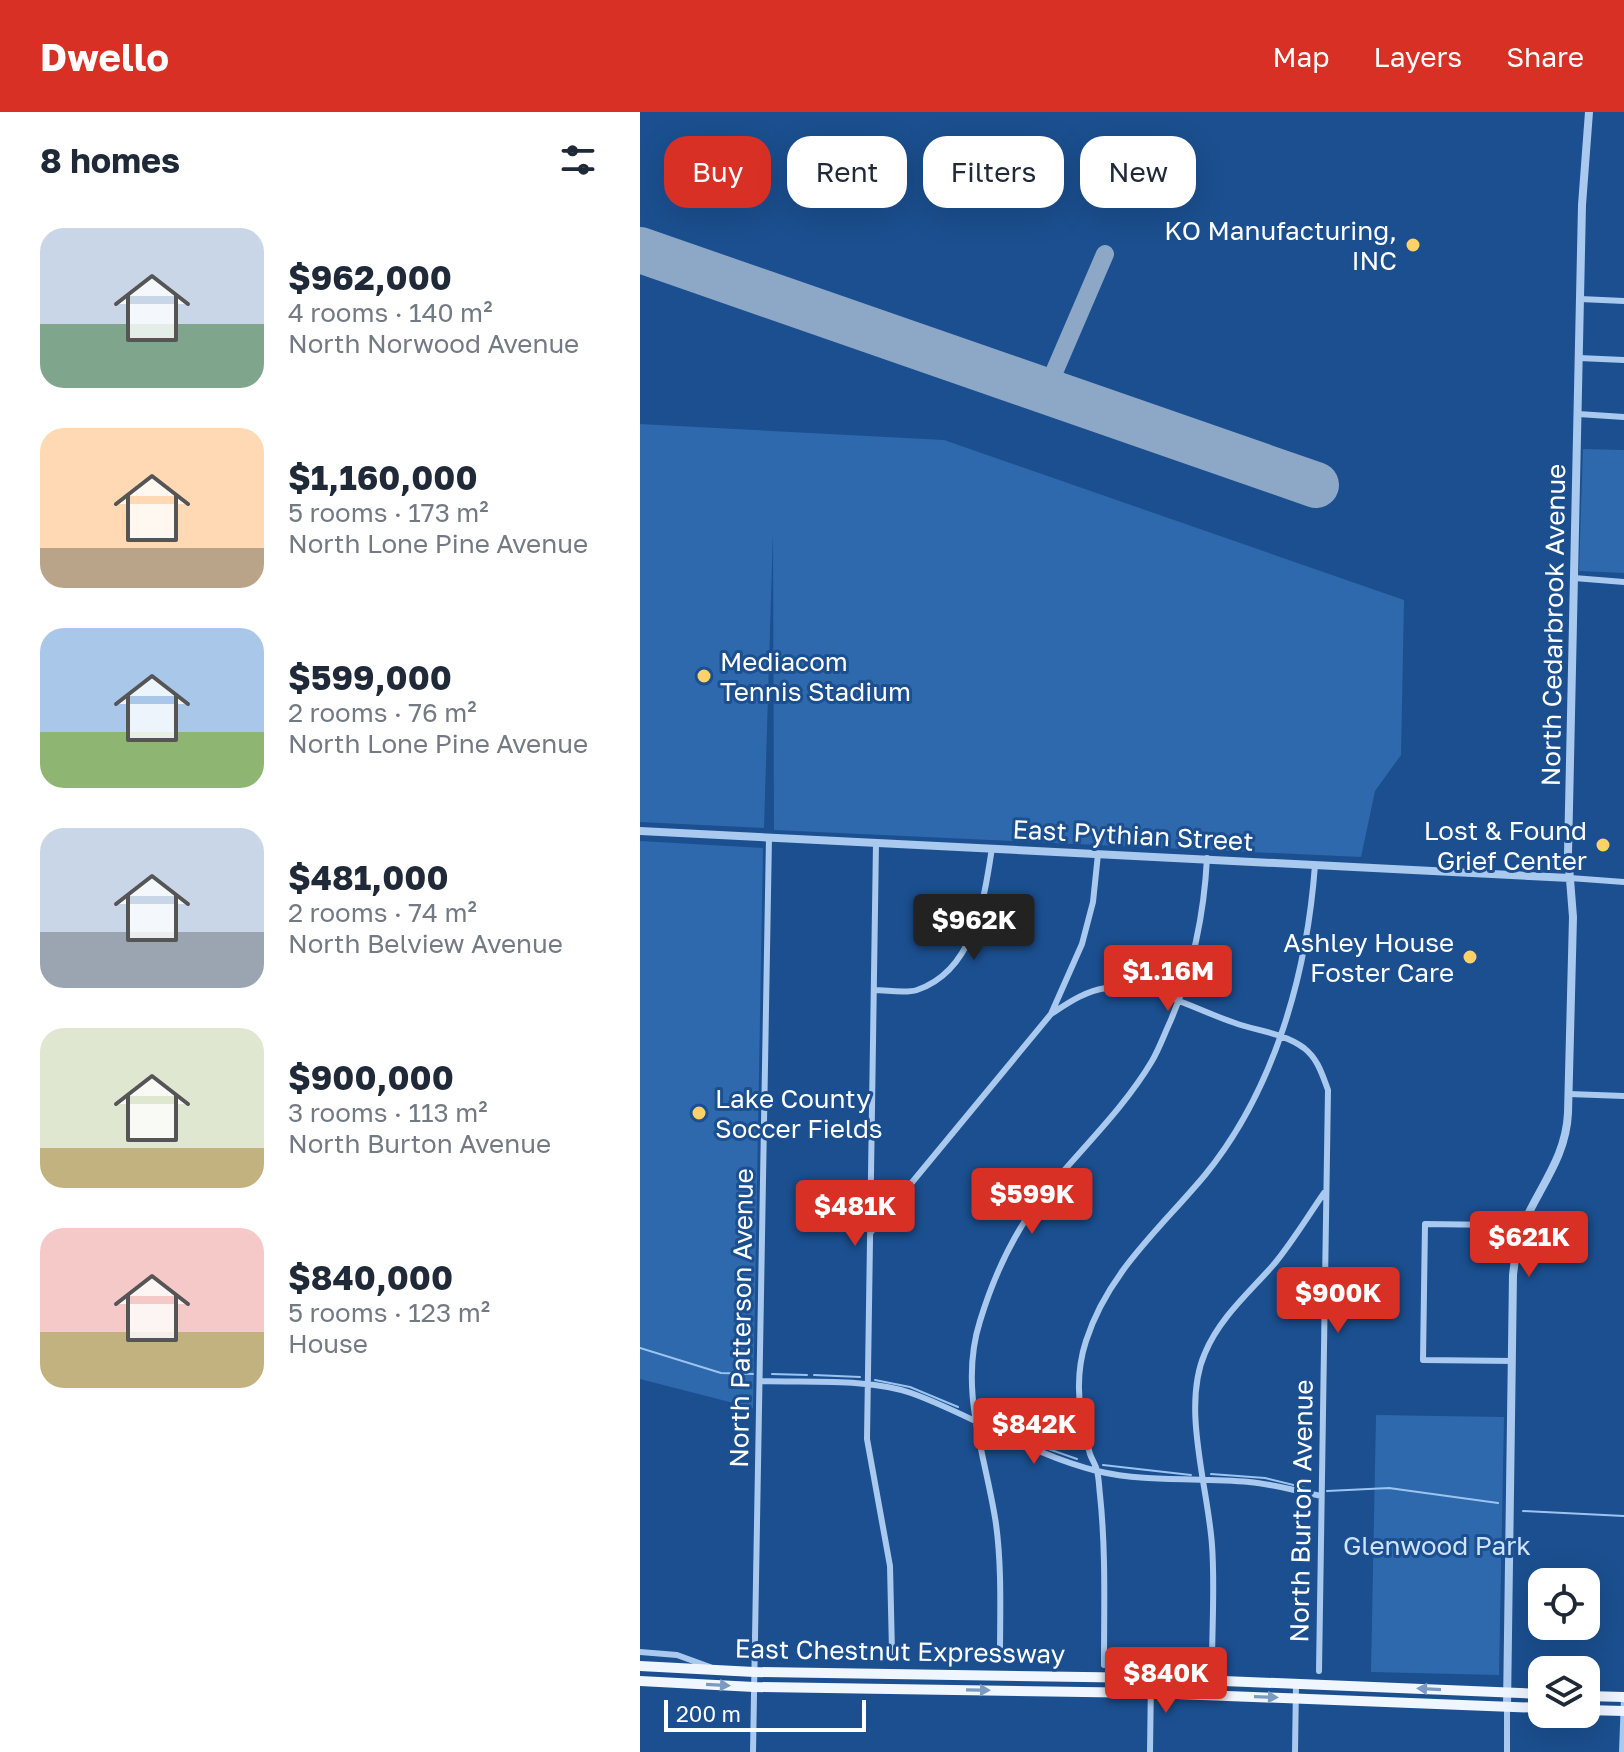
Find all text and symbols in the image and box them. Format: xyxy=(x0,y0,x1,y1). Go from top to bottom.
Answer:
text: Dwello xyxy=(40,34,169,79)
text: Map xyxy=(1272,40,1330,73)
text: Layers xyxy=(1374,40,1462,73)
text: Share xyxy=(1506,40,1584,73)
chip: Buy xyxy=(664,136,771,208)
chip: Rent xyxy=(787,136,907,208)
chip: Filters xyxy=(923,136,1064,208)
chip: New xyxy=(1080,136,1196,208)
icon: filters xyxy=(556,138,600,182)
text: 8 homes xyxy=(40,140,180,180)
place label: KO Manufacturing, INC xyxy=(1164,215,1397,276)
marker: KO Manufacturing, INC xyxy=(1404,236,1422,254)
text: $962,000 xyxy=(288,257,452,297)
icon: home xyxy=(104,260,200,356)
text: 4 rooms · 140 m² xyxy=(288,297,493,328)
text: North Norwood Avenue xyxy=(288,328,579,359)
text: $1,160,000 xyxy=(288,457,478,497)
icon: home xyxy=(104,460,200,556)
street label: North Cedarbrook Avenue xyxy=(1535,463,1571,787)
text: 5 rooms · 173 m² xyxy=(288,497,489,528)
text: North Lone Pine Avenue xyxy=(288,528,588,559)
place label: Mediacom Tennis Stadium xyxy=(720,646,911,707)
text: $599,000 xyxy=(288,657,452,697)
icon: home xyxy=(104,660,200,756)
marker: Mediacom Tennis Stadium xyxy=(695,667,713,685)
text: 2 rooms · 76 m² xyxy=(288,697,477,728)
text: North Lone Pine Avenue xyxy=(288,728,588,759)
street label: East Pythian Street xyxy=(1012,813,1254,857)
place label: Lost & Found Grief Center xyxy=(1424,815,1587,876)
marker: Lost & Found Grief Center xyxy=(1594,836,1612,854)
text: $481,000 xyxy=(288,857,448,897)
icon: home xyxy=(104,860,200,956)
pin: $962K xyxy=(918,894,1030,962)
text: 2 rooms · 74 m² xyxy=(288,897,477,928)
text: $962K xyxy=(931,904,1017,935)
place label: Ashley House Foster Care xyxy=(1283,927,1454,988)
text: North Belview Avenue xyxy=(288,928,563,959)
pin: $1.16M xyxy=(1103,945,1233,1013)
marker: Ashley House Foster Care xyxy=(1461,948,1479,966)
text: $1.16M xyxy=(1122,955,1214,986)
text: $900,000 xyxy=(288,1057,454,1097)
icon: home xyxy=(104,1060,200,1156)
place label: Lake County Soccer Fields xyxy=(715,1083,883,1144)
text: 3 rooms · 113 m² xyxy=(288,1097,488,1128)
marker: Lake County Soccer Fields xyxy=(690,1104,708,1122)
text: North Burton Avenue xyxy=(288,1128,551,1159)
street label: North Patterson Avenue xyxy=(723,1168,759,1468)
pin: $599K xyxy=(976,1168,1088,1236)
text: $599K xyxy=(989,1178,1075,1209)
pin: $481K xyxy=(799,1180,911,1248)
text: $481K xyxy=(814,1190,896,1221)
pin: $621K xyxy=(1473,1211,1585,1279)
text: $621K xyxy=(1488,1221,1570,1252)
text: $840,000 xyxy=(288,1257,453,1297)
icon: home xyxy=(104,1260,200,1356)
pin: $900K xyxy=(1282,1267,1394,1335)
text: $900K xyxy=(1295,1277,1381,1308)
text: 5 rooms · 123 m² xyxy=(288,1297,490,1328)
text: House xyxy=(288,1328,368,1359)
street label: North Burton Avenue xyxy=(1283,1379,1319,1643)
pin: $842K xyxy=(978,1398,1090,1466)
text: $842K xyxy=(991,1408,1077,1439)
park label: Glenwood Park xyxy=(1343,1530,1531,1561)
map controls xyxy=(1528,1568,1600,1728)
button: locate xyxy=(1528,1568,1600,1640)
street label: East Chestnut Expressway xyxy=(735,1633,1066,1669)
pin: $840K xyxy=(1110,1647,1222,1715)
button: layers xyxy=(1528,1656,1600,1728)
text: $840K xyxy=(1123,1657,1209,1688)
one-way arrow xyxy=(706,1679,731,1692)
one-way arrow xyxy=(1416,1682,1441,1695)
one-way arrow xyxy=(966,1684,991,1697)
one-way arrow xyxy=(1254,1690,1279,1703)
scale bar xyxy=(664,1696,866,1732)
text: 200 m xyxy=(676,1700,741,1727)

